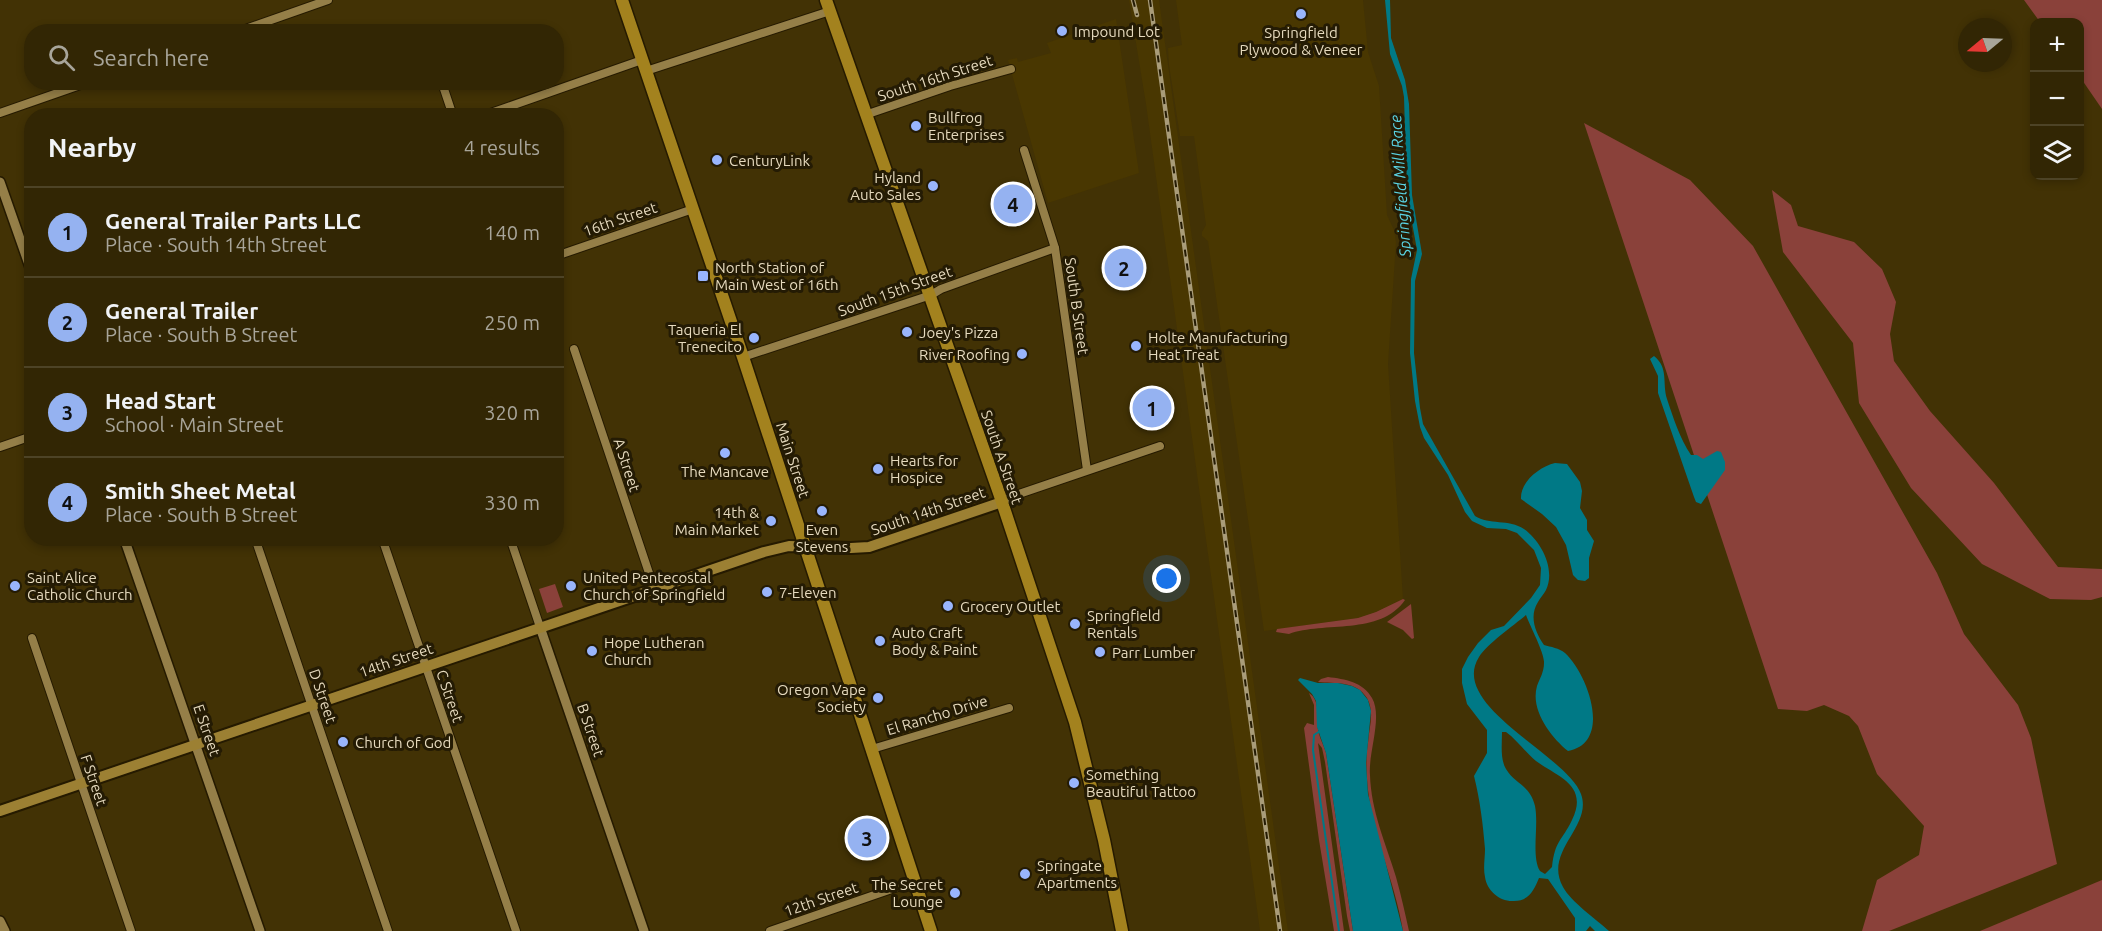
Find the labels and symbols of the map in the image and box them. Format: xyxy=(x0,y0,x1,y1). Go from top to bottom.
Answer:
marker: Springfield Plywood & Veneer xyxy=(1294,7,1308,21)
north arrow xyxy=(1958,18,2012,72)
place label: Impound Lot xyxy=(1074,23,1160,40)
marker: Impound Lot xyxy=(1055,24,1069,38)
place label: Springfield Plywood & Veneer xyxy=(1239,24,1363,58)
street label: South 16th Street xyxy=(875,51,995,105)
place label: Bullfrog Enterprises xyxy=(928,109,1004,143)
water label: Springfield Mill Race xyxy=(1386,114,1415,259)
marker: Bullfrog Enterprises xyxy=(909,119,923,133)
place label: CenturyLink xyxy=(729,152,811,169)
marker: CenturyLink xyxy=(710,153,724,167)
place label: Hyland Auto Sales xyxy=(850,169,921,203)
marker: Hyland Auto Sales xyxy=(926,179,940,193)
pin: 4 xyxy=(994,182,1032,226)
street label: 16th Street xyxy=(581,198,659,240)
pin: 2 xyxy=(1104,246,1144,290)
street label: South B Street xyxy=(1062,256,1092,356)
place label: North Station of Main West of 16th xyxy=(715,259,838,293)
street label: South 15th Street xyxy=(836,262,954,319)
marker: North Station of Main West of 16th xyxy=(696,269,710,283)
place label: Taqueria El Trenecito xyxy=(668,321,742,355)
place label: Joey's Pizza xyxy=(919,324,998,341)
marker: Joey's Pizza xyxy=(900,325,914,339)
place label: Holte Manufacturing Heat Treat xyxy=(1148,329,1288,363)
marker: Taqueria El Trenecito xyxy=(747,331,761,345)
marker: Holte Manufacturing Heat Treat xyxy=(1129,339,1143,353)
place label: River Roofing xyxy=(919,346,1010,363)
marker: River Roofing xyxy=(1015,347,1029,361)
pin: 1 xyxy=(1132,386,1172,430)
street label: South A Street xyxy=(978,408,1026,506)
street label: Main Street xyxy=(773,420,813,500)
street label: A Street xyxy=(610,436,644,494)
marker: The Mancave xyxy=(718,446,732,460)
place label: Hearts for Hospice xyxy=(890,452,958,486)
marker: Hearts for Hospice xyxy=(871,462,885,476)
place label: The Mancave xyxy=(681,463,769,480)
street label: South 14th Street xyxy=(869,483,987,539)
place label: 14th & Main Market xyxy=(675,504,759,538)
marker: Even Stevens xyxy=(815,504,829,518)
marker: 14th & Main Market xyxy=(764,514,778,528)
place label: Even Stevens xyxy=(796,521,848,555)
your location xyxy=(1152,564,1181,593)
place label: Saint Alice Catholic Church xyxy=(27,569,133,603)
place label: United Pentecostal Church of Springfield xyxy=(583,569,725,603)
marker: Saint Alice Catholic Church xyxy=(8,579,22,593)
marker: United Pentecostal Church of Springfield xyxy=(564,579,578,593)
place label: 7-Eleven xyxy=(779,584,837,601)
marker: 7-Eleven xyxy=(760,585,774,599)
place label: Grocery Outlet xyxy=(960,598,1061,615)
marker: Grocery Outlet xyxy=(941,599,955,613)
place label: Springfield Rentals xyxy=(1087,607,1161,641)
marker: Springfield Rentals xyxy=(1068,617,1082,631)
place label: Auto Craft Body & Paint xyxy=(892,624,978,658)
place label: Hope Lutheran Church xyxy=(604,634,705,668)
marker: Auto Craft Body & Paint xyxy=(873,634,887,648)
street label: 14th Street xyxy=(357,639,435,681)
marker: Hope Lutheran Church xyxy=(585,644,599,658)
place label: Parr Lumber xyxy=(1112,644,1196,661)
marker: Parr Lumber xyxy=(1093,645,1107,659)
street label: D Street xyxy=(306,667,340,725)
street label: C Street xyxy=(433,667,467,725)
place label: Oregon Vape Society xyxy=(777,681,866,715)
marker: Oregon Vape Society xyxy=(871,691,885,705)
street label: El Rancho Drive xyxy=(885,692,989,738)
street label: B Street xyxy=(574,701,608,759)
street label: E Street xyxy=(190,702,224,758)
place label: Church of God xyxy=(355,734,451,751)
marker: Church of God xyxy=(336,735,350,749)
street label: F Street xyxy=(77,752,111,808)
place label: Something Beautiful Tattoo xyxy=(1086,766,1196,800)
marker: Something Beautiful Tattoo xyxy=(1067,776,1081,790)
pin: 3 xyxy=(848,816,886,860)
place label: Springate Apartments xyxy=(1037,857,1117,891)
marker: Springate Apartments xyxy=(1018,867,1032,881)
place label: The Secret Lounge xyxy=(871,876,943,910)
street label: 12th Street xyxy=(782,878,860,920)
marker: The Secret Lounge xyxy=(948,886,962,900)

